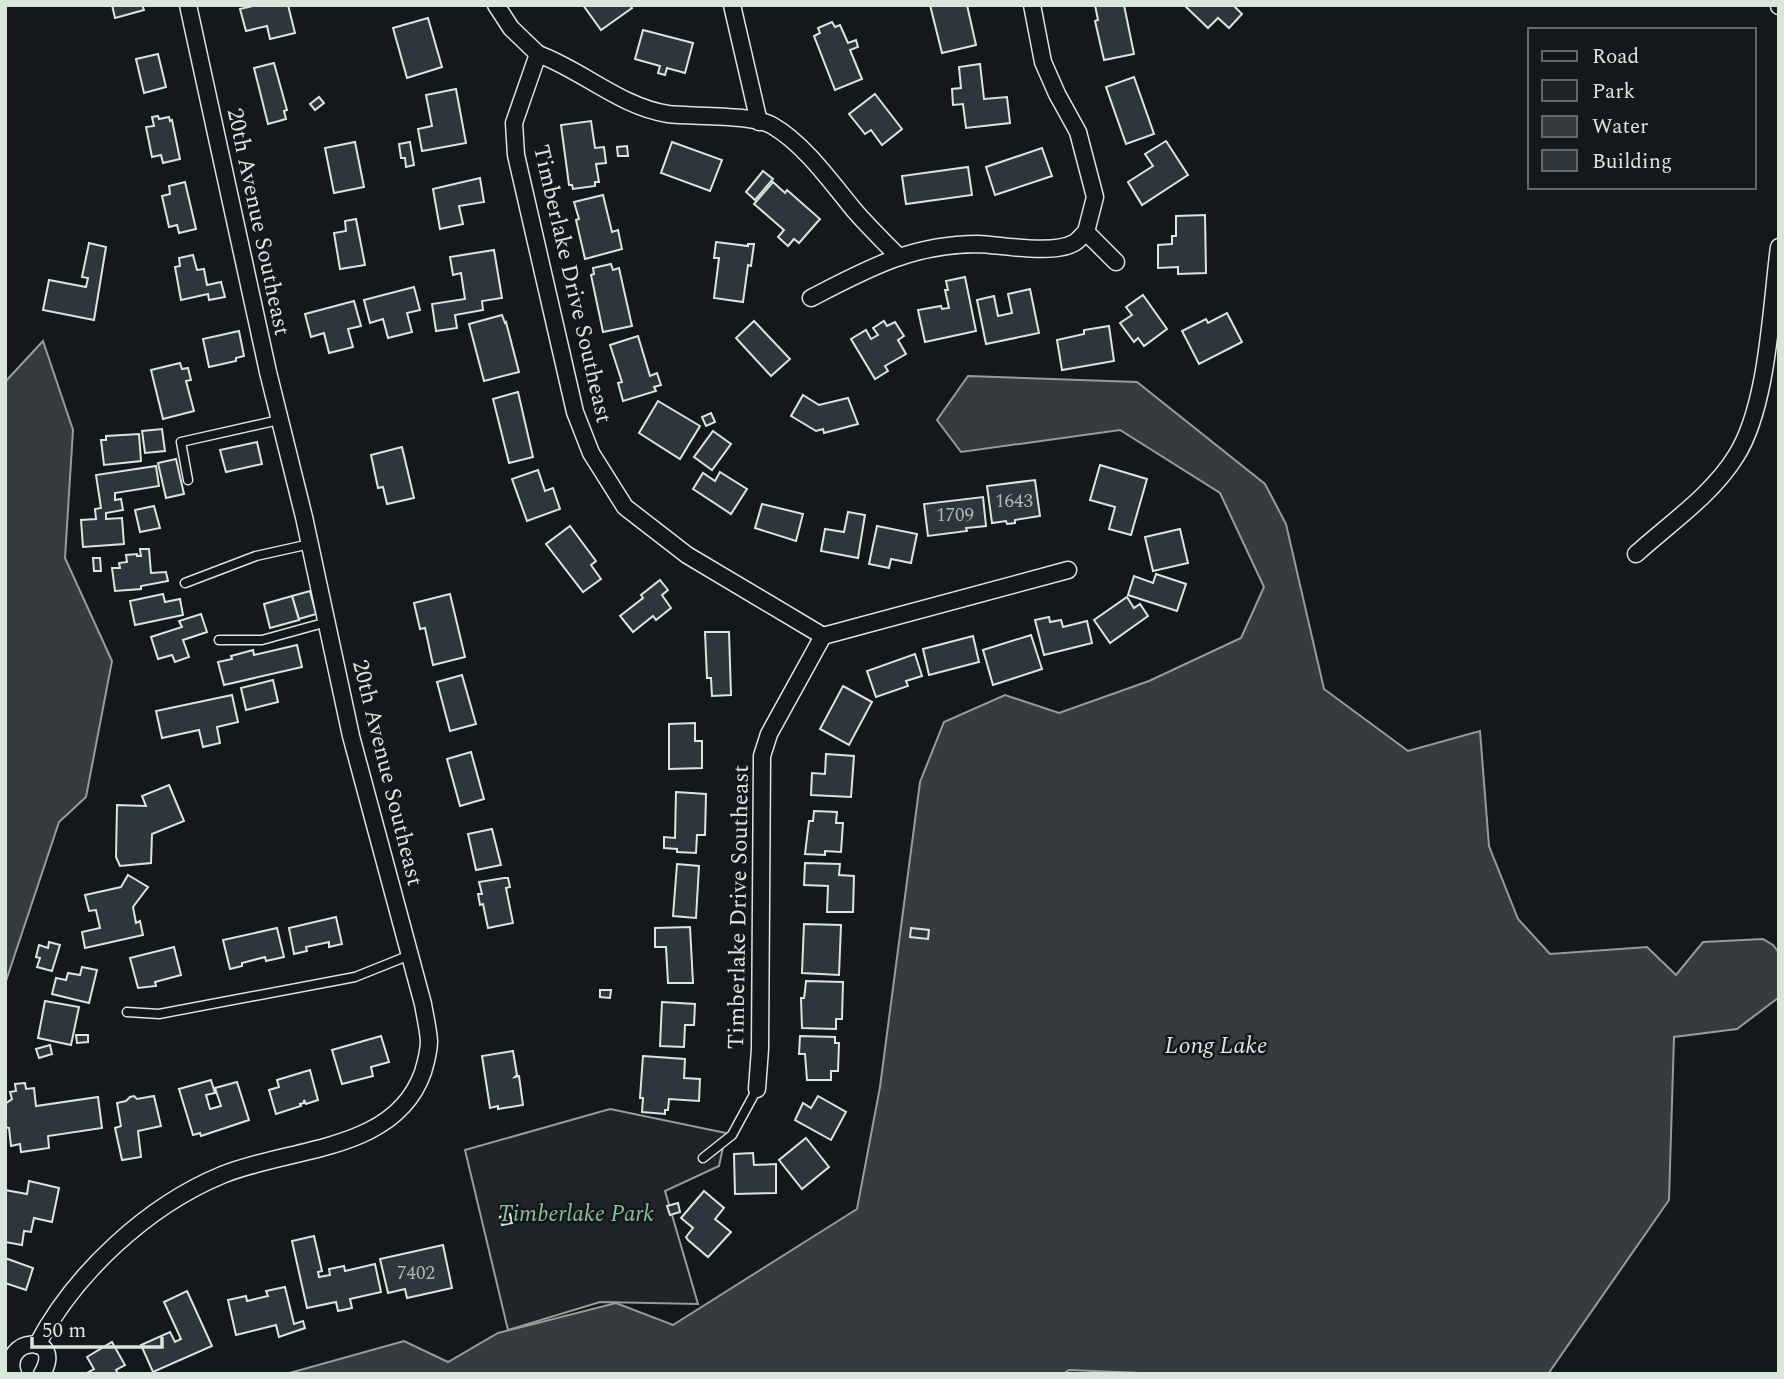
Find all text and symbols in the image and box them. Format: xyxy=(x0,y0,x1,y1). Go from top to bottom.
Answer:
legend xyxy=(1528,28,1756,189)
text: Road xyxy=(1592,41,1639,73)
text: Park xyxy=(1592,76,1636,108)
street label: 20th Avenue Southeast xyxy=(217,105,299,339)
text: Water xyxy=(1592,111,1648,143)
street label: Timberlake Drive Southeast xyxy=(523,141,621,427)
text: Building xyxy=(1592,146,1672,178)
house number: 1643 xyxy=(995,487,1033,516)
house number: 1709 xyxy=(936,501,974,530)
street label: 20th Avenue Southeast xyxy=(342,656,432,890)
street label: Timberlake Drive Southeast xyxy=(719,764,759,1050)
water label: Long Lake xyxy=(1165,1028,1267,1064)
park label: Timberlake Park xyxy=(498,1197,654,1232)
house number: 7402 xyxy=(397,1259,435,1288)
scale bar xyxy=(32,1306,161,1350)
text: 50 m xyxy=(42,1315,86,1347)

